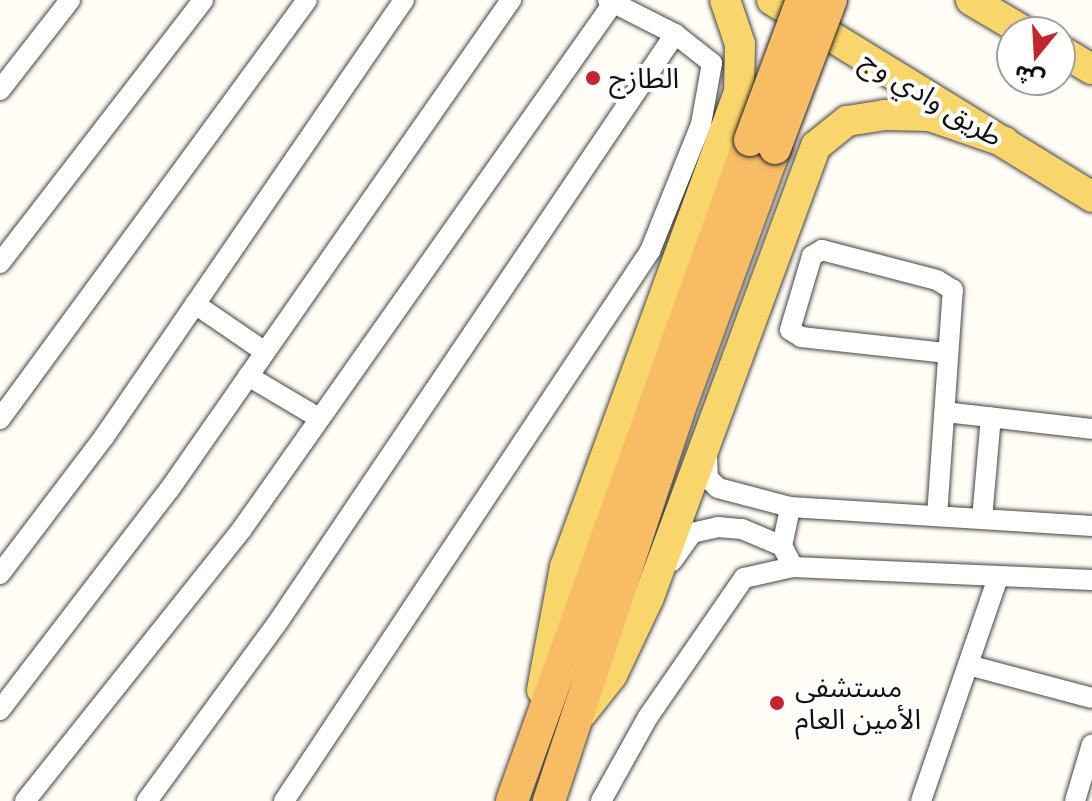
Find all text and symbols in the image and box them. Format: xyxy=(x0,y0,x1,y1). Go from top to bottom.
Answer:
north arrow xyxy=(996,16,1076,96)
street label: طريق وادي وج xyxy=(855,43,1009,153)
text: ش xyxy=(1011,59,1048,95)
place label: الطازج xyxy=(609,61,679,95)
marker: الطازج xyxy=(584,69,602,87)
place label: مستشفى الأمين العام xyxy=(795,670,921,736)
marker: مستشفى الأمين العام xyxy=(766,692,788,714)

